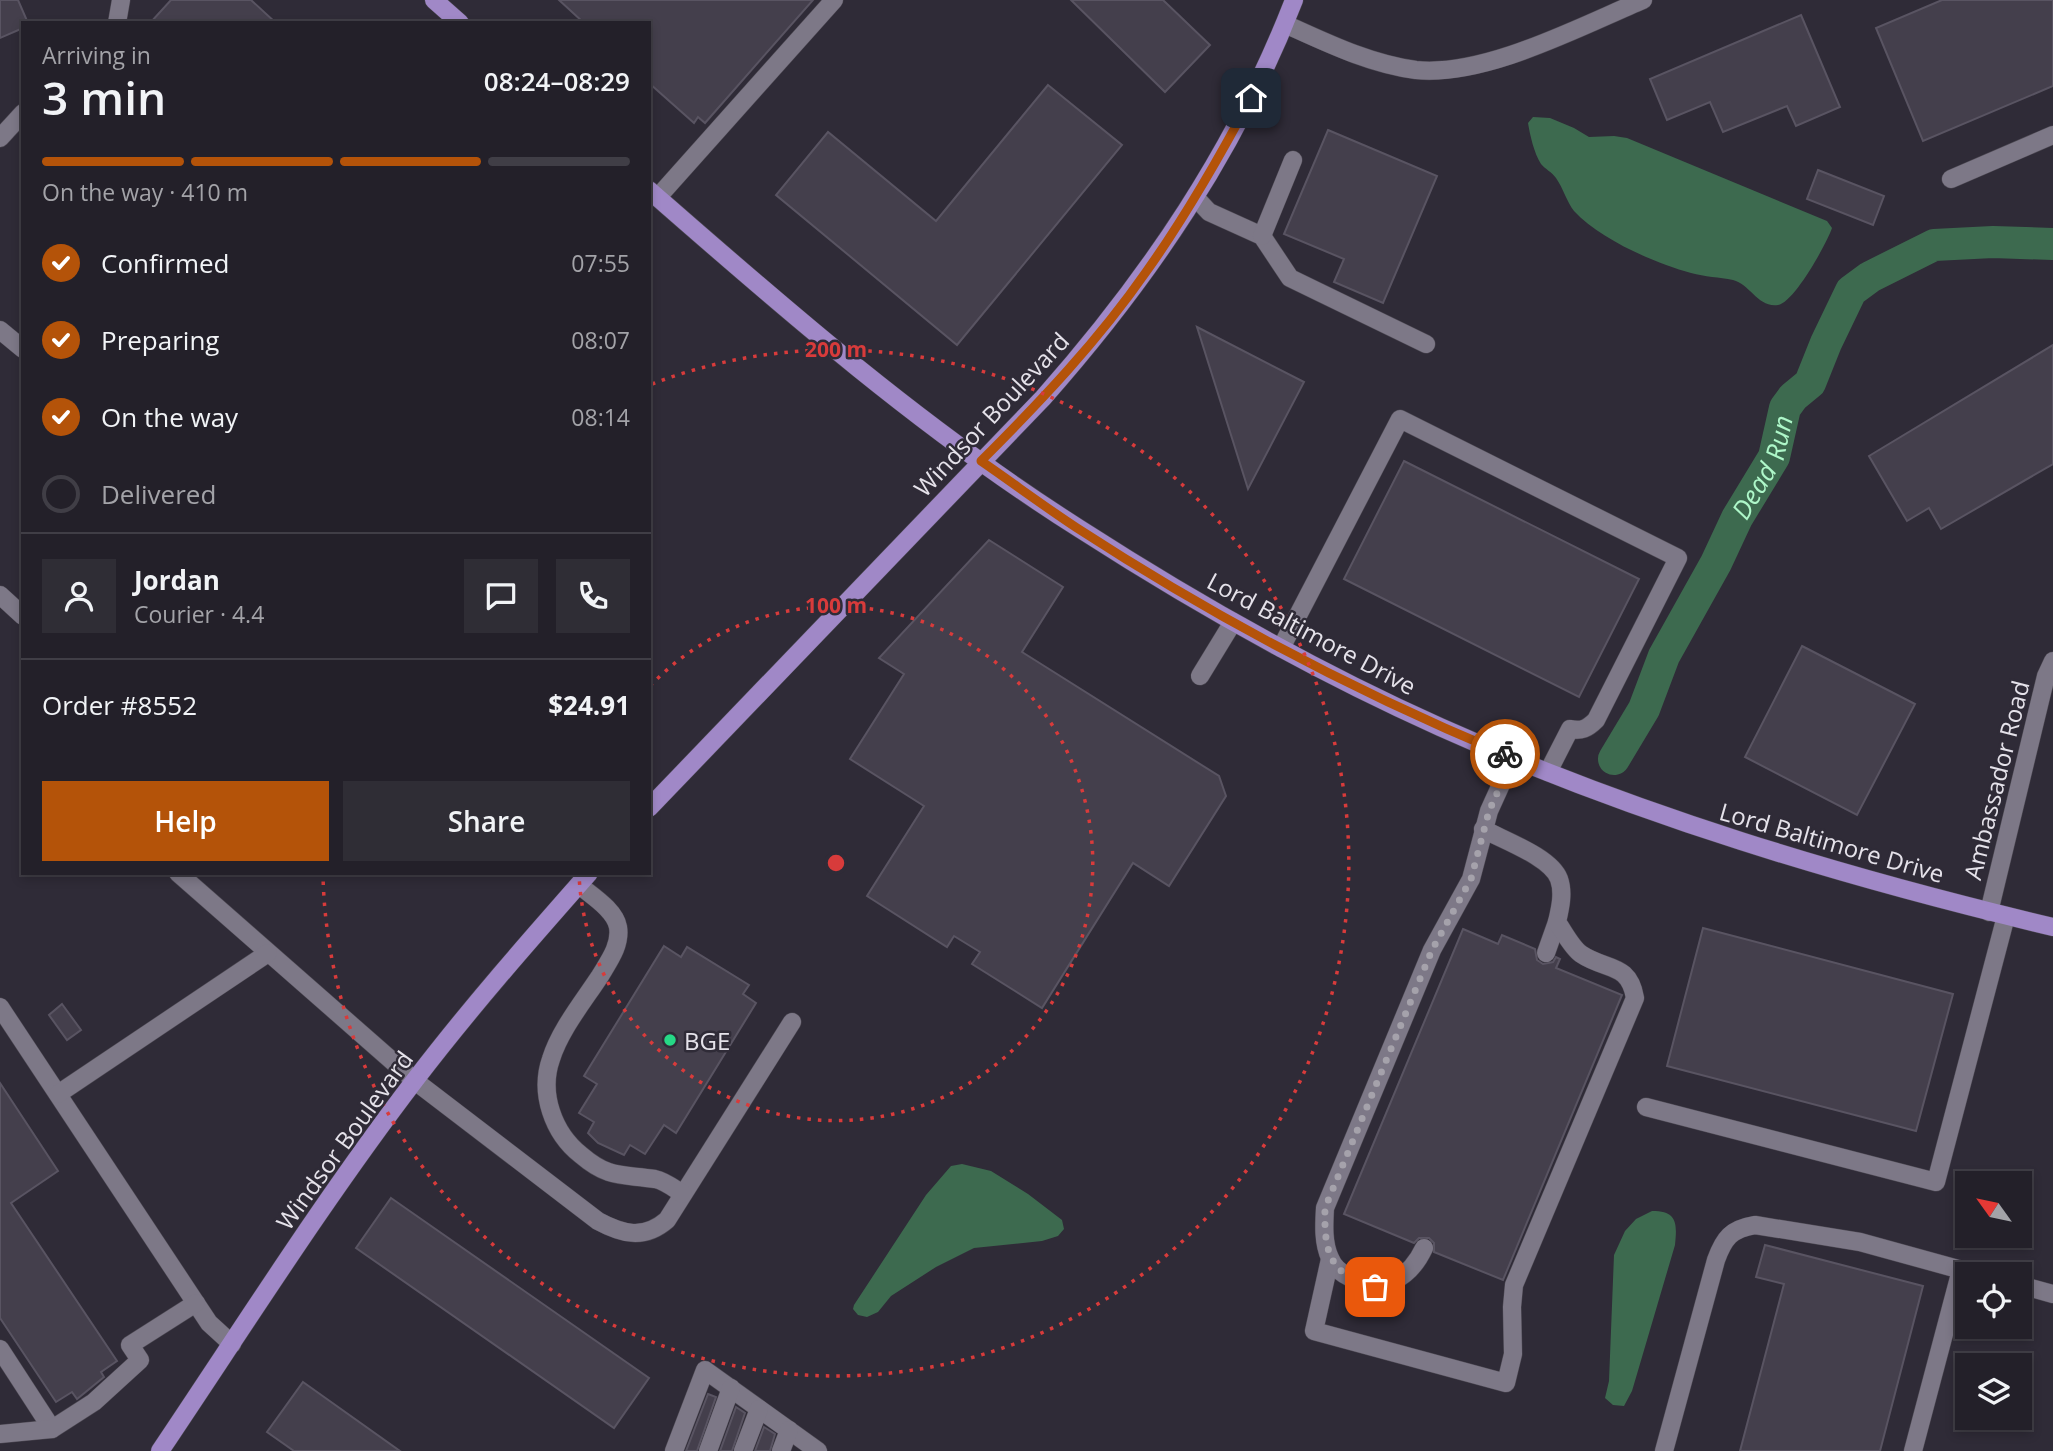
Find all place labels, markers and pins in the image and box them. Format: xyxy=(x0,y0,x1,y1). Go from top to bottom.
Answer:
pin xyxy=(1221,68,1281,128)
centre of rings xyxy=(824,851,848,875)
place label: BGE xyxy=(684,1024,730,1057)
marker: BGE xyxy=(662,1032,678,1048)
pin xyxy=(1345,1257,1405,1317)

